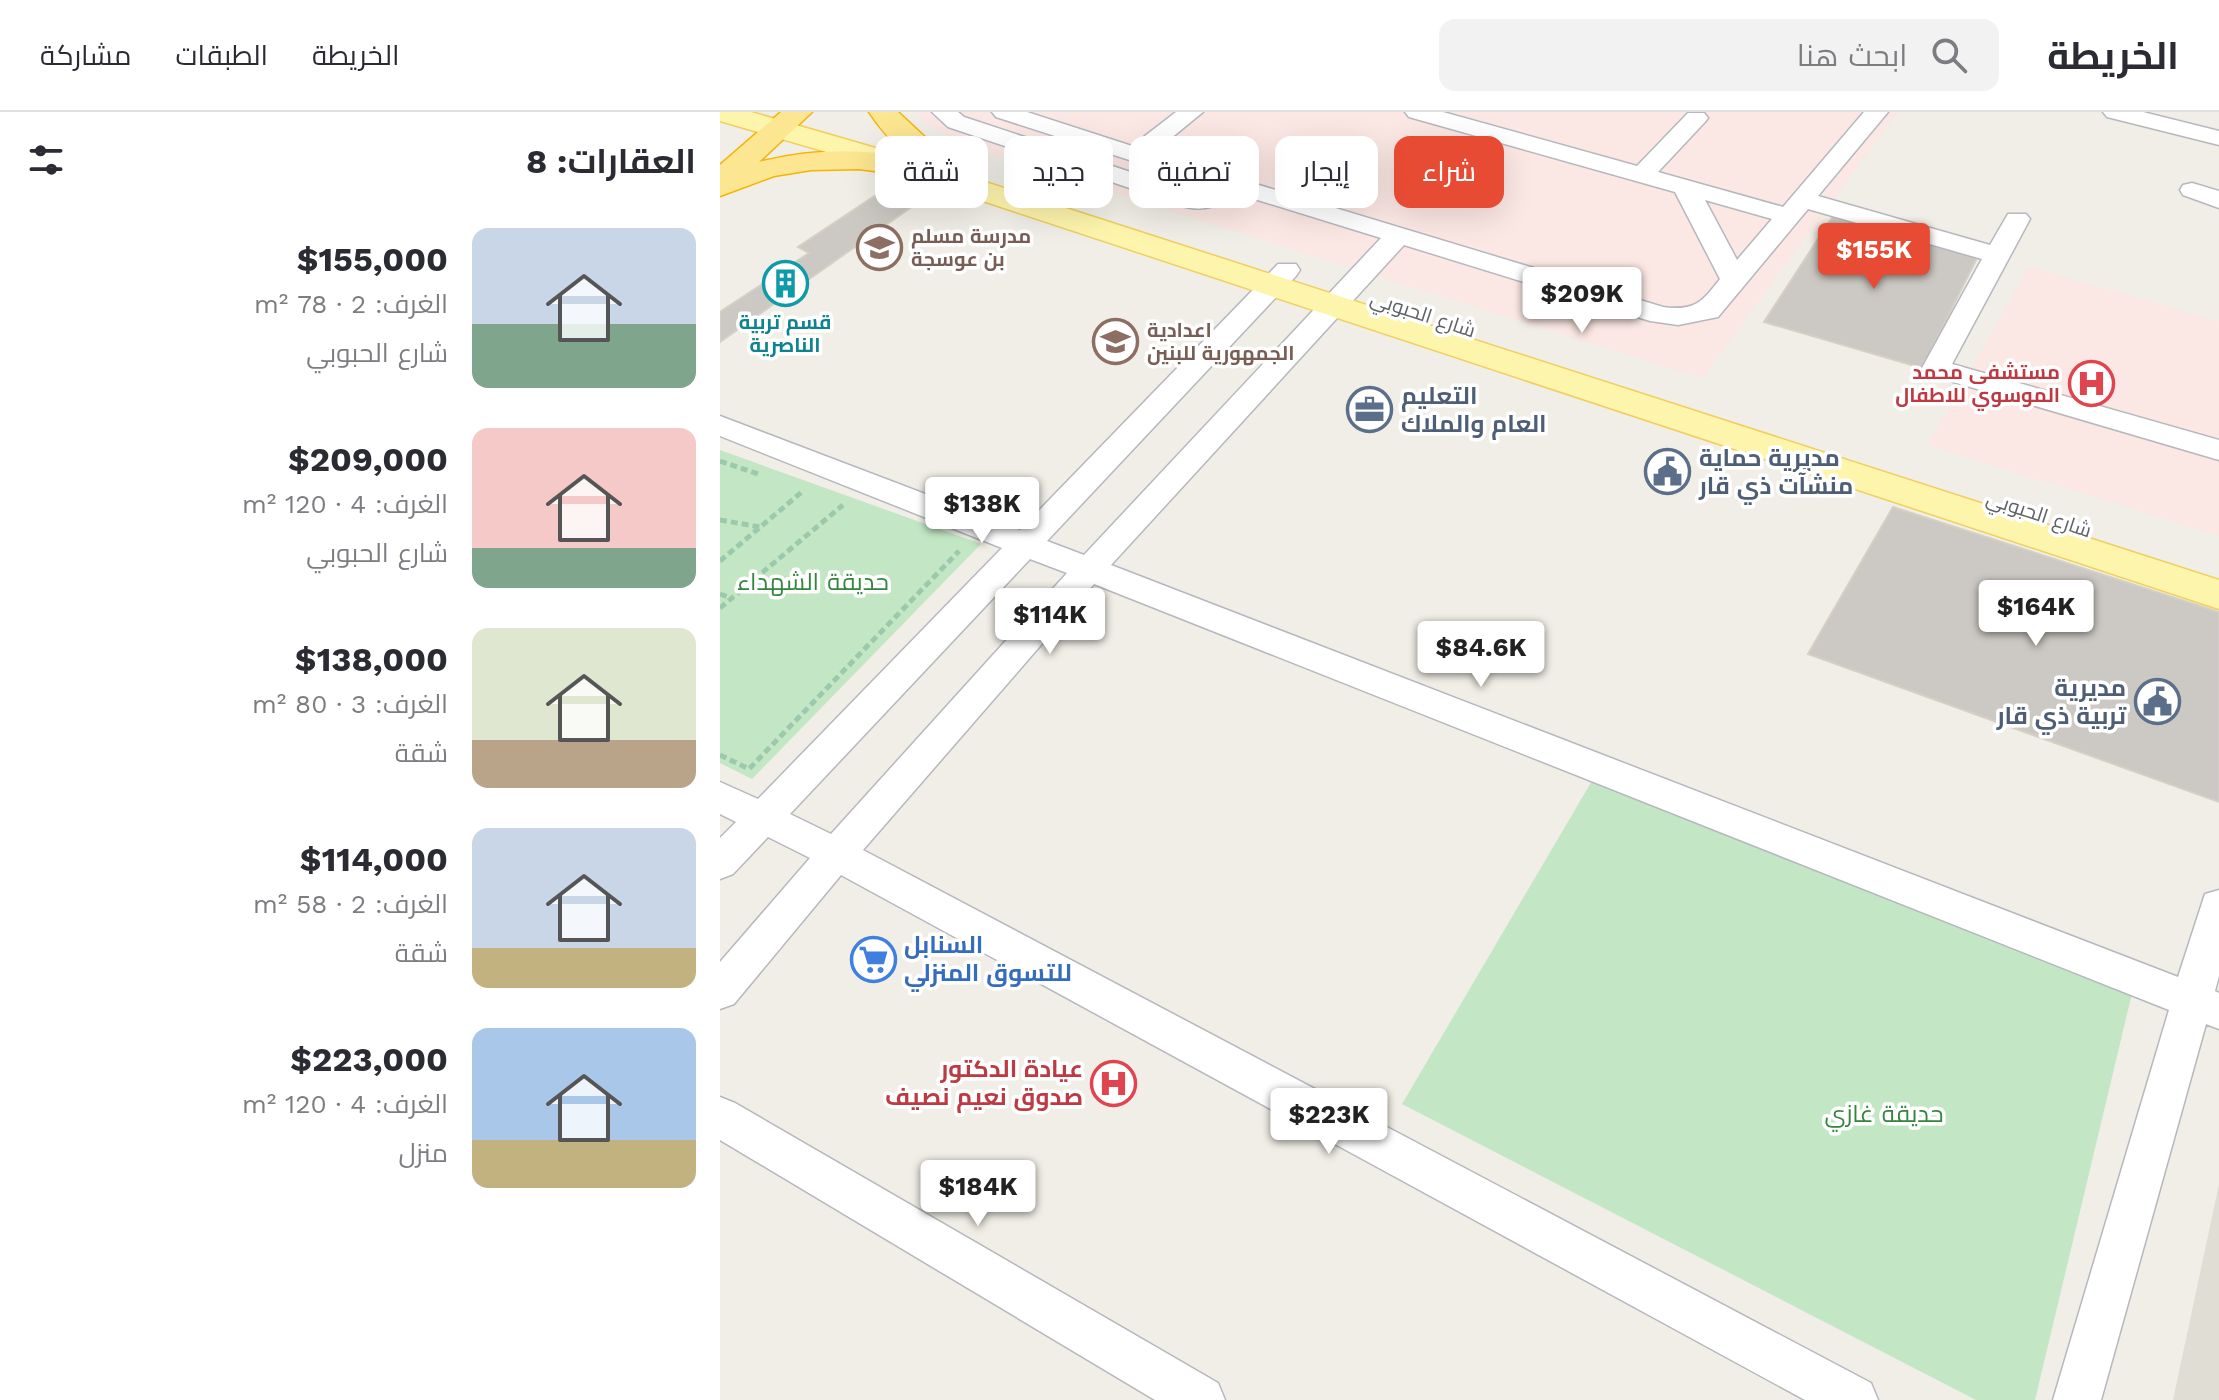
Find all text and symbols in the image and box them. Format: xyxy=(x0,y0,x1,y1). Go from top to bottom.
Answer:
search box xyxy=(1439,19,1999,91)
icon: search xyxy=(1927,33,1971,77)
text: الخريطة xyxy=(2047,34,2179,78)
text: ابحث هنا xyxy=(1797,38,1907,73)
text: مشاركة xyxy=(40,39,131,72)
text: الطبقات xyxy=(175,39,268,72)
text: الخريطة xyxy=(312,39,399,72)
chip: شقة xyxy=(875,136,988,208)
chip: جديد xyxy=(1004,136,1113,208)
chip: تصفية xyxy=(1129,136,1259,208)
chip: إيجار xyxy=(1275,136,1378,208)
chip: شراء xyxy=(1394,136,1504,208)
icon: filters xyxy=(24,138,68,182)
text: العقارات: 8 xyxy=(526,141,696,181)
school or university icon: مدرسة مسلم بن عوسجة xyxy=(856,223,904,271)
pin: $155K xyxy=(1818,223,1930,291)
place label: مدرسة مسلم بن عوسجة xyxy=(911,224,1031,271)
text: $155K xyxy=(1836,234,1912,264)
text: $155,000 xyxy=(297,239,448,279)
building icon: قسم تربية الناصرية xyxy=(761,259,809,307)
icon: home xyxy=(536,260,632,356)
pin: $209K xyxy=(1526,267,1638,335)
text: $209K xyxy=(1541,278,1623,308)
street label: شارع الحبوبي xyxy=(1366,286,1479,346)
text: الغرف: 2 · 78 m² xyxy=(254,289,448,319)
place label: قسم تربية الناصرية xyxy=(739,310,831,357)
school or university icon: اعدادية الجمهورية للبنين xyxy=(1092,317,1140,365)
place label: اعدادية الجمهورية للبنين xyxy=(1147,318,1294,366)
text: شارع الحبوبي xyxy=(306,338,448,368)
hospital icon: مستشفى محمد الموسوي للاطفال xyxy=(2067,359,2115,407)
place label: مستشفى محمد الموسوي للاطفال xyxy=(1895,360,2060,411)
place label: التعليم العام والملاك xyxy=(1401,382,1547,440)
office icon: التعليم العام والملاك xyxy=(1346,386,1394,434)
text: $209,000 xyxy=(288,439,448,479)
place label: مديرية حماية منشآت ذي قار xyxy=(1698,444,1853,505)
public building icon: مديرية حماية منشآت ذي قار xyxy=(1644,448,1692,496)
icon: home xyxy=(536,460,632,556)
pin: $138K xyxy=(926,477,1038,545)
street label: شارع الحبوبي xyxy=(1982,486,2095,546)
text: $138K xyxy=(943,488,1021,518)
text: الغرف: 4 · 120 m² xyxy=(242,489,448,519)
text: شارع الحبوبي xyxy=(306,538,448,568)
park label: حديقة الشهداء xyxy=(737,568,889,596)
pin: $164K xyxy=(1980,580,2092,648)
pin: $114K xyxy=(994,588,1106,656)
text: $164K xyxy=(1997,591,2075,621)
text: $114K xyxy=(1013,599,1087,629)
pin: $84.6K xyxy=(1416,621,1546,689)
text: $84.6K xyxy=(1435,632,1527,662)
text: $138,000 xyxy=(295,639,448,679)
icon: home xyxy=(536,660,632,756)
place label: مديرية تربية ذي قار xyxy=(1996,674,2127,735)
public building icon: مديرية تربية ذي قار xyxy=(2133,678,2181,726)
text: الغرف: 3 · 80 m² xyxy=(252,689,448,719)
text: شقة xyxy=(395,738,448,768)
text: $114,000 xyxy=(300,839,448,879)
icon: home xyxy=(536,860,632,956)
text: الغرف: 2 · 58 m² xyxy=(253,889,448,919)
place label: السنابل للتسوق المنزلي xyxy=(904,931,1072,992)
supermarket icon: السنابل للتسوق المنزلي xyxy=(849,935,897,983)
text: شقة xyxy=(395,938,448,968)
text: $223,000 xyxy=(290,1039,448,1079)
place label: عيادة الدكتور صدوق نعيم نصيف xyxy=(885,1055,1083,1113)
hospital icon: عيادة الدكتور صدوق نعيم نصيف xyxy=(1090,1059,1138,1107)
icon: home xyxy=(536,1060,632,1156)
pin: $223K xyxy=(1273,1088,1385,1156)
text: الغرف: 4 · 120 m² xyxy=(242,1089,448,1119)
text: $223K xyxy=(1288,1099,1370,1129)
park label: حديقة غازي xyxy=(1824,1100,1944,1132)
text: منزل xyxy=(399,1138,448,1168)
pin: $184K xyxy=(922,1160,1034,1228)
text: $184K xyxy=(939,1171,1018,1201)

